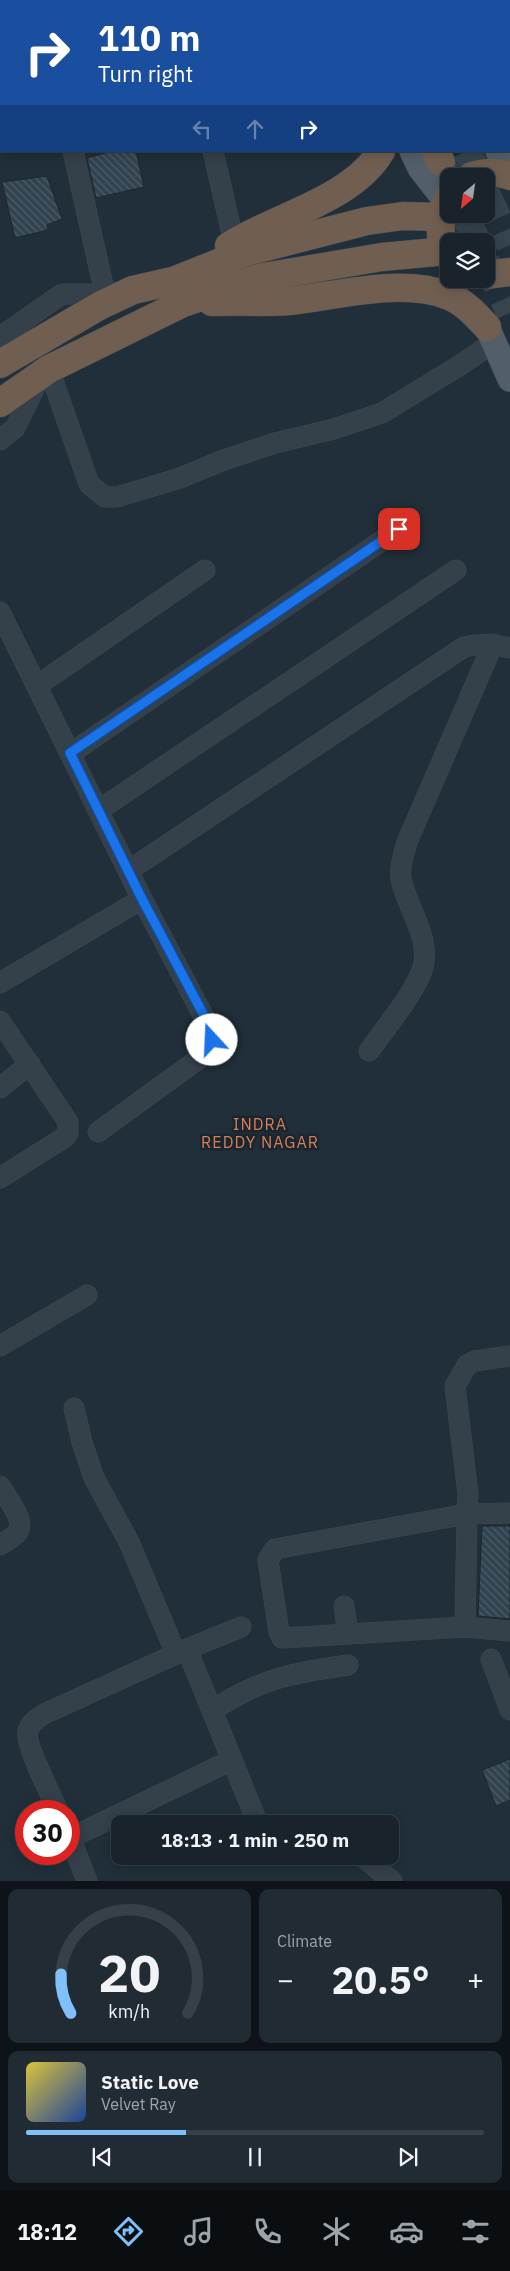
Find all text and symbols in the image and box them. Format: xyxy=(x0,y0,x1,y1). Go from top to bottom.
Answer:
text: 110 m xyxy=(98,15,201,61)
icon: right xyxy=(15,20,80,85)
text: Turn right xyxy=(98,59,193,88)
icon: left xyxy=(188,115,216,143)
icon: ahead xyxy=(241,115,269,143)
icon: right xyxy=(294,115,322,143)
north arrow xyxy=(440,168,495,222)
map controls xyxy=(440,168,495,288)
button: layers xyxy=(440,233,495,288)
pin xyxy=(378,508,420,550)
icon: arrive xyxy=(385,515,413,543)
position arrow xyxy=(185,1013,237,1065)
district label: INDRA REDDY NAGAR xyxy=(201,1114,319,1152)
speed limit sign: 30 xyxy=(15,1800,80,1865)
text: 18:13 · 1 min · 250 m xyxy=(161,1828,349,1852)
text: Climate xyxy=(277,1931,332,1951)
text: 20 xyxy=(98,1939,161,2006)
text: 20.5° xyxy=(331,1955,430,2004)
text: − xyxy=(277,1961,294,1998)
text: + xyxy=(467,1961,484,1998)
text: km/h xyxy=(109,2000,151,2023)
text: Static Love xyxy=(101,2070,199,2094)
text: Velvet Ray xyxy=(101,2094,176,2114)
icon: previous xyxy=(88,2143,116,2171)
icon: pause xyxy=(241,2143,269,2171)
icon: next xyxy=(394,2143,422,2171)
icon: directions xyxy=(111,2214,146,2249)
icon: music xyxy=(181,2214,216,2249)
icon: phone xyxy=(250,2214,285,2249)
icon: climate xyxy=(319,2214,354,2249)
icon: car xyxy=(389,2214,424,2249)
icon: filters xyxy=(458,2214,493,2249)
text: 18:12 xyxy=(17,2217,77,2246)

